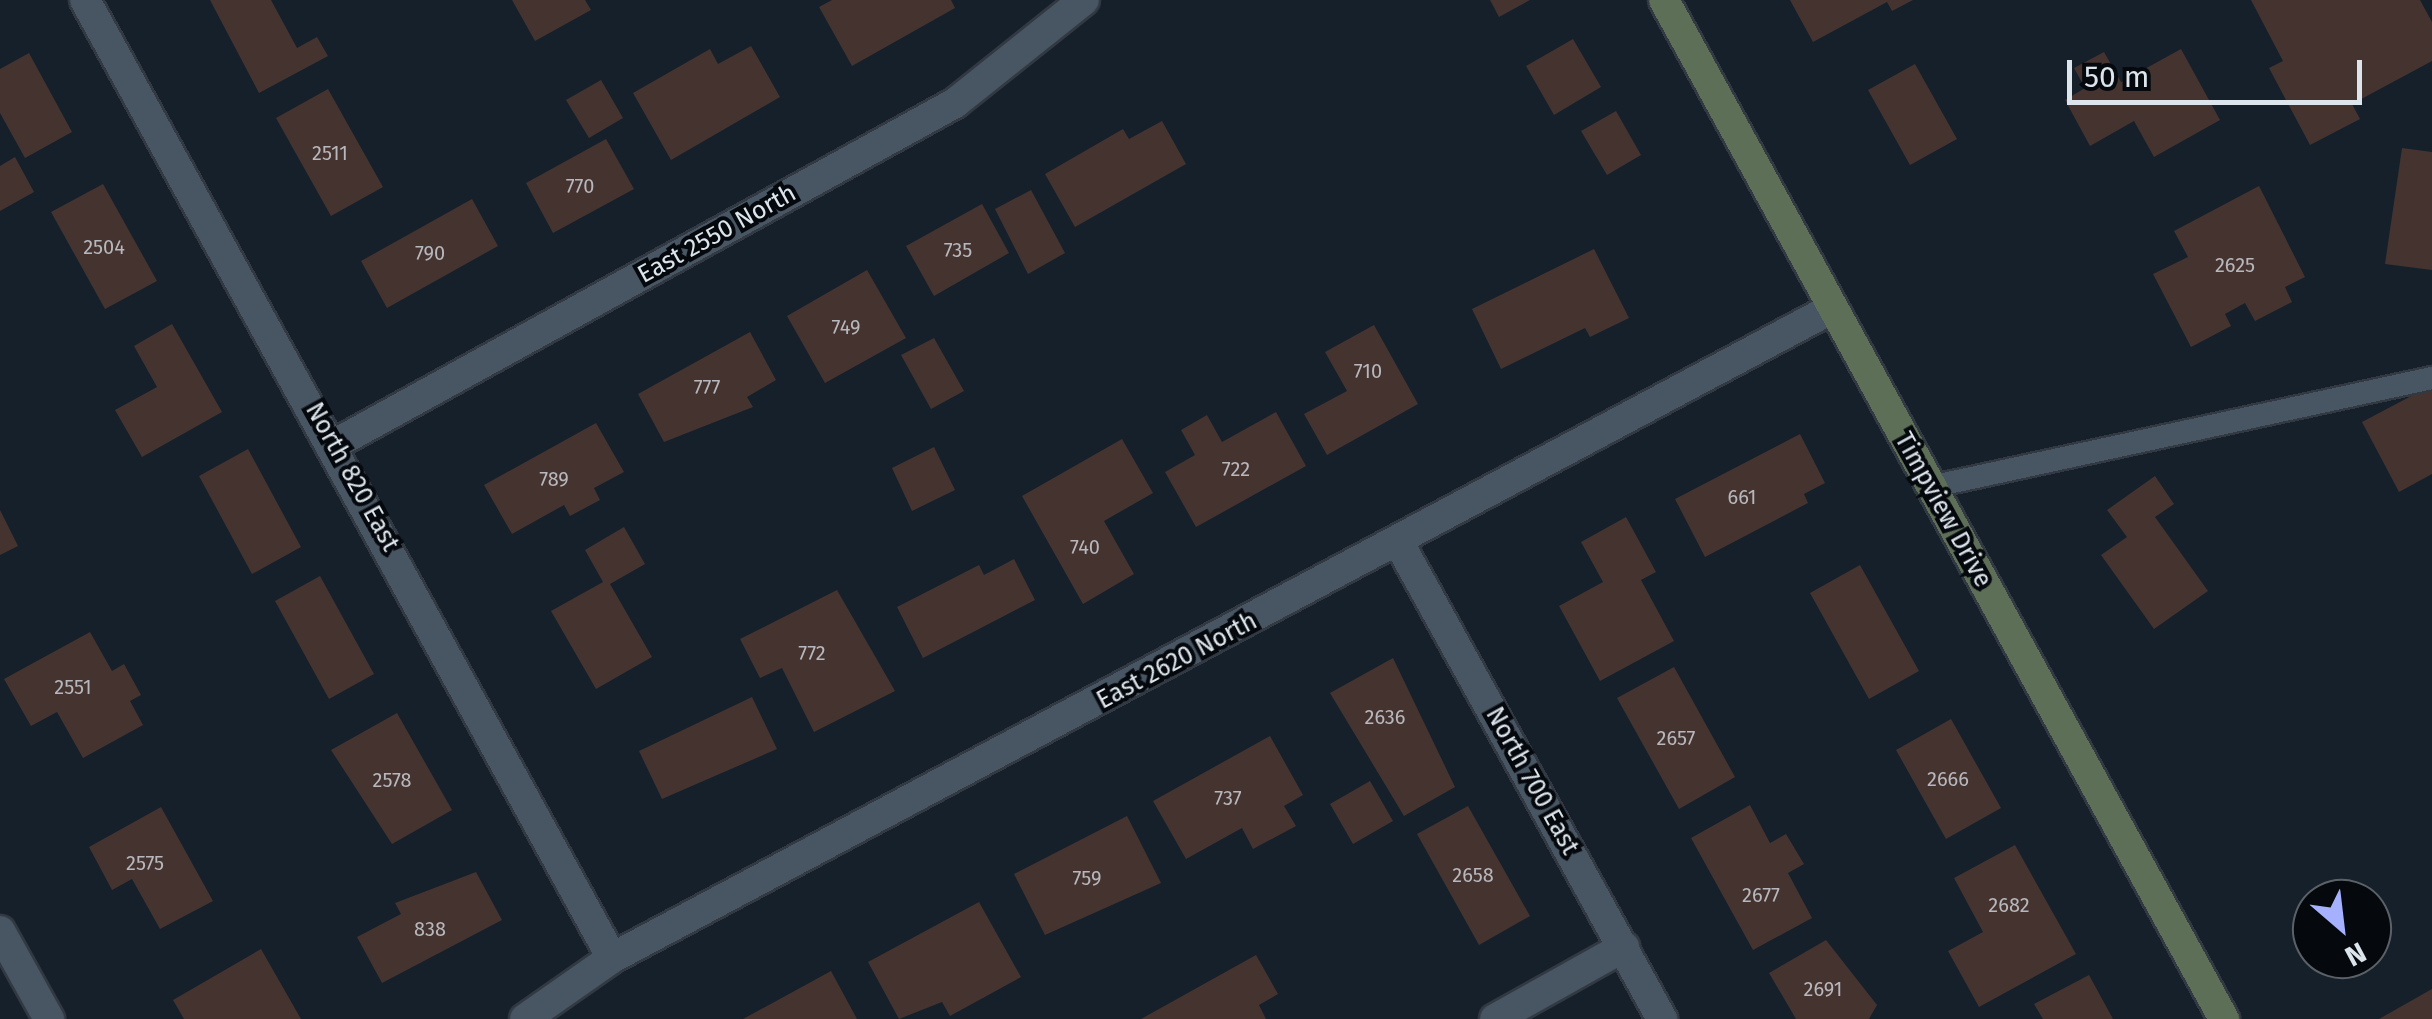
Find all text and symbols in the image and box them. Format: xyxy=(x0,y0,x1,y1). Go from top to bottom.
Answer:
scale bar xyxy=(2072,40,2367,102)
text: 50 m xyxy=(2084,59,2149,95)
house number: 2511 xyxy=(312,141,348,165)
house number: 770 xyxy=(566,174,594,198)
street label: East 2550 North xyxy=(632,178,802,290)
house number: 2504 xyxy=(83,235,125,259)
house number: 735 xyxy=(944,238,972,262)
house number: 790 xyxy=(415,241,445,265)
house number: 2625 xyxy=(2215,253,2255,277)
house number: 749 xyxy=(832,315,860,339)
house number: 710 xyxy=(1354,359,1382,383)
house number: 777 xyxy=(694,375,720,399)
street label: North 820 East xyxy=(299,397,405,557)
street label: Timpview Drive xyxy=(1888,427,1998,593)
house number: 722 xyxy=(1222,457,1250,481)
house number: 789 xyxy=(539,467,569,491)
house number: 661 xyxy=(1728,485,1756,509)
house number: 740 xyxy=(1070,535,1100,559)
street label: East 2620 North xyxy=(1092,606,1262,716)
house number: 772 xyxy=(798,641,826,665)
house number: 2551 xyxy=(54,675,92,699)
street label: North 700 East xyxy=(1479,702,1585,860)
house number: 2636 xyxy=(1365,705,1405,729)
house number: 2657 xyxy=(1657,726,1695,750)
house number: 2666 xyxy=(1927,767,1969,791)
house number: 2578 xyxy=(373,768,411,792)
house number: 737 xyxy=(1214,786,1242,810)
house number: 2575 xyxy=(126,851,164,875)
house number: 2658 xyxy=(1452,863,1494,887)
house number: 759 xyxy=(1073,866,1101,890)
north arrow xyxy=(2292,879,2392,979)
house number: 2677 xyxy=(1742,883,1780,907)
house number: 2682 xyxy=(1988,893,2030,917)
house number: 838 xyxy=(414,917,446,941)
text: N xyxy=(2339,935,2371,973)
house number: 2691 xyxy=(1803,977,1843,1001)

